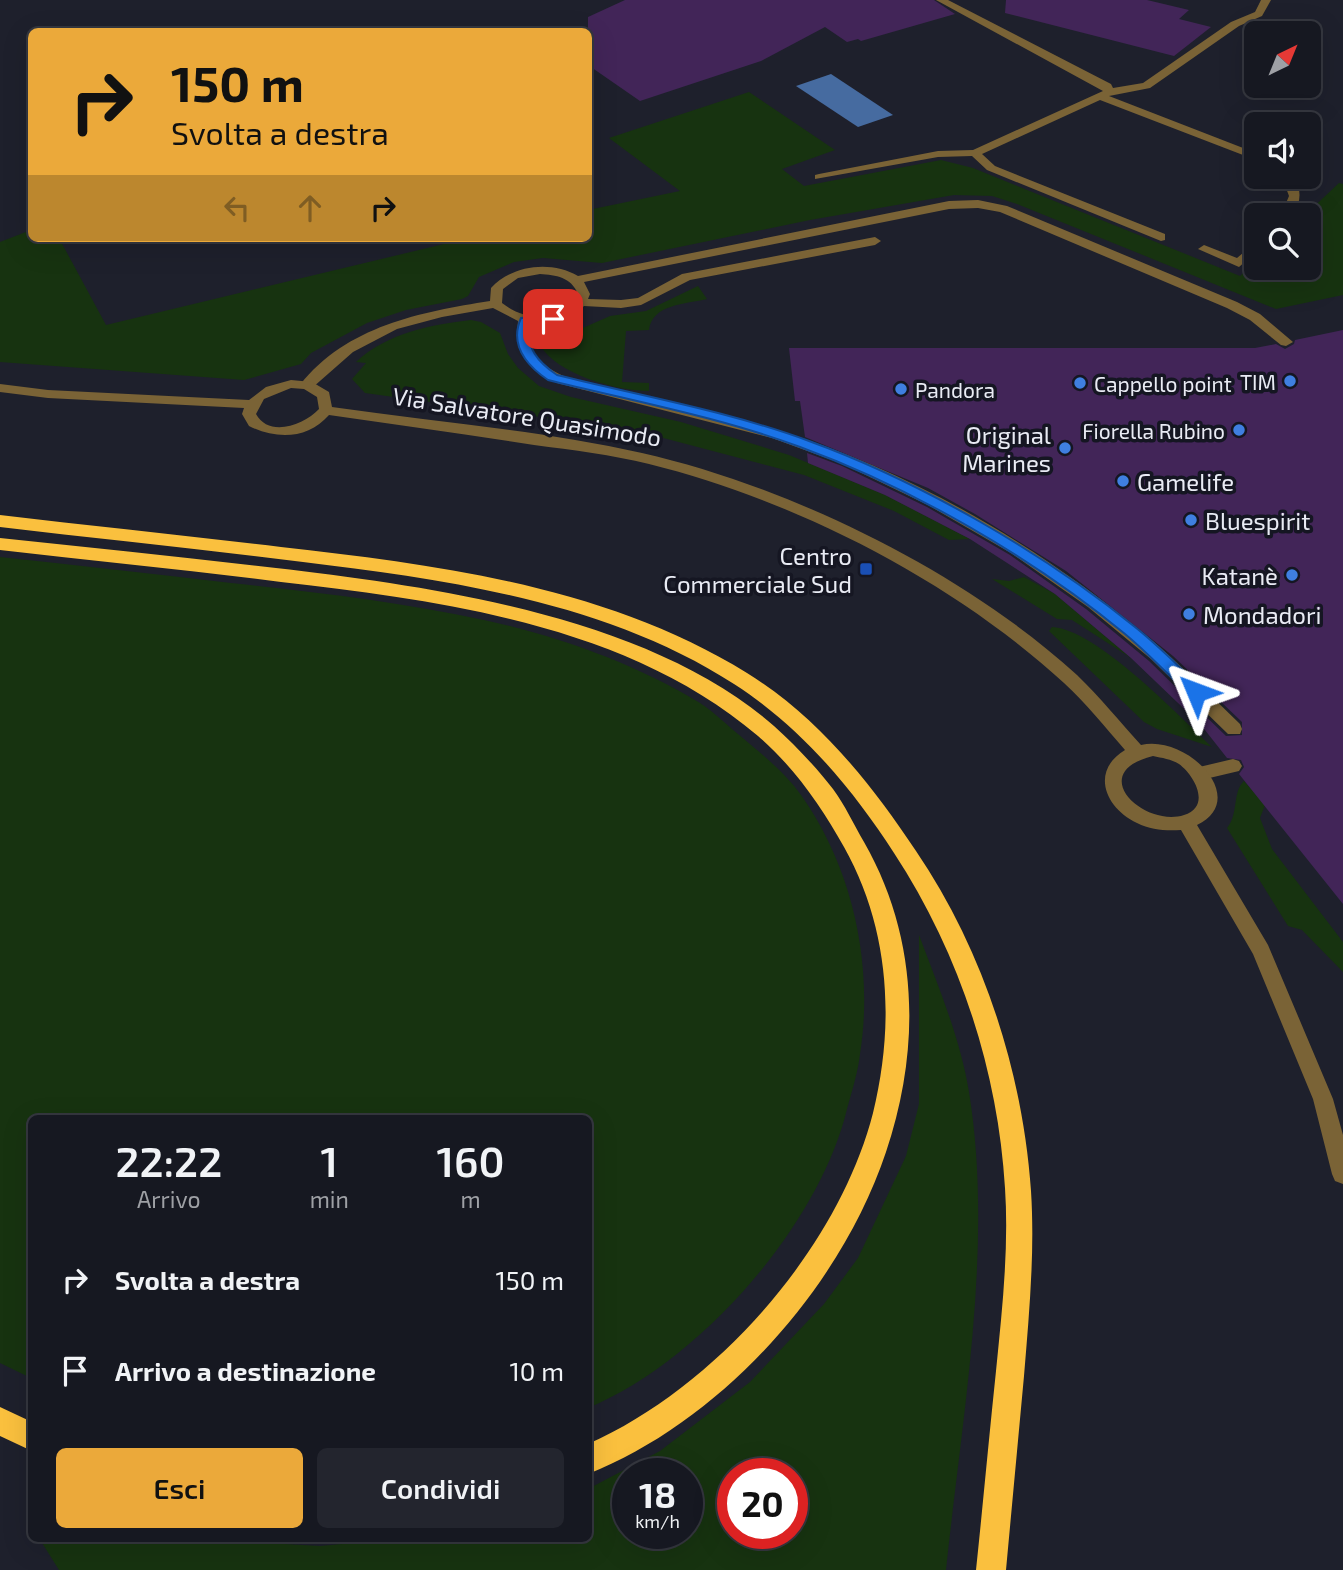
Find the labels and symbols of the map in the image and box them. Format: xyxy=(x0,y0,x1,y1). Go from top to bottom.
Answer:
north arrow xyxy=(1244,21,1321,98)
pin xyxy=(523,289,583,349)
place label: TIM xyxy=(1240,369,1276,394)
place label: Cappello point xyxy=(1094,371,1232,396)
marker: TIM xyxy=(1282,373,1298,389)
marker: Cappello point xyxy=(1072,375,1088,391)
place label: Pandora xyxy=(915,377,995,402)
street label: Via Salvatore Quasimodo xyxy=(391,380,663,452)
marker: Pandora xyxy=(893,381,909,397)
place label: Fiorella Rubino xyxy=(1082,418,1225,443)
place label: Original Marines xyxy=(962,420,1051,477)
marker: Fiorella Rubino xyxy=(1231,422,1247,438)
marker: Original Marines xyxy=(1057,440,1073,456)
place label: Gamelife xyxy=(1137,467,1234,496)
marker: Gamelife xyxy=(1115,473,1131,489)
place label: Bluespirit xyxy=(1205,506,1310,535)
marker: Bluespirit xyxy=(1183,512,1199,528)
place label: Centro Commerciale Sud xyxy=(663,541,852,598)
marker: Centro Commerciale Sud xyxy=(858,561,874,577)
place label: Katanè xyxy=(1201,561,1278,590)
marker: Katanè xyxy=(1284,567,1300,583)
place label: Mondadori xyxy=(1203,600,1322,629)
marker: Mondadori xyxy=(1181,606,1197,622)
position arrow xyxy=(1159,655,1233,729)
speed limit sign: 20 xyxy=(717,1458,808,1549)

